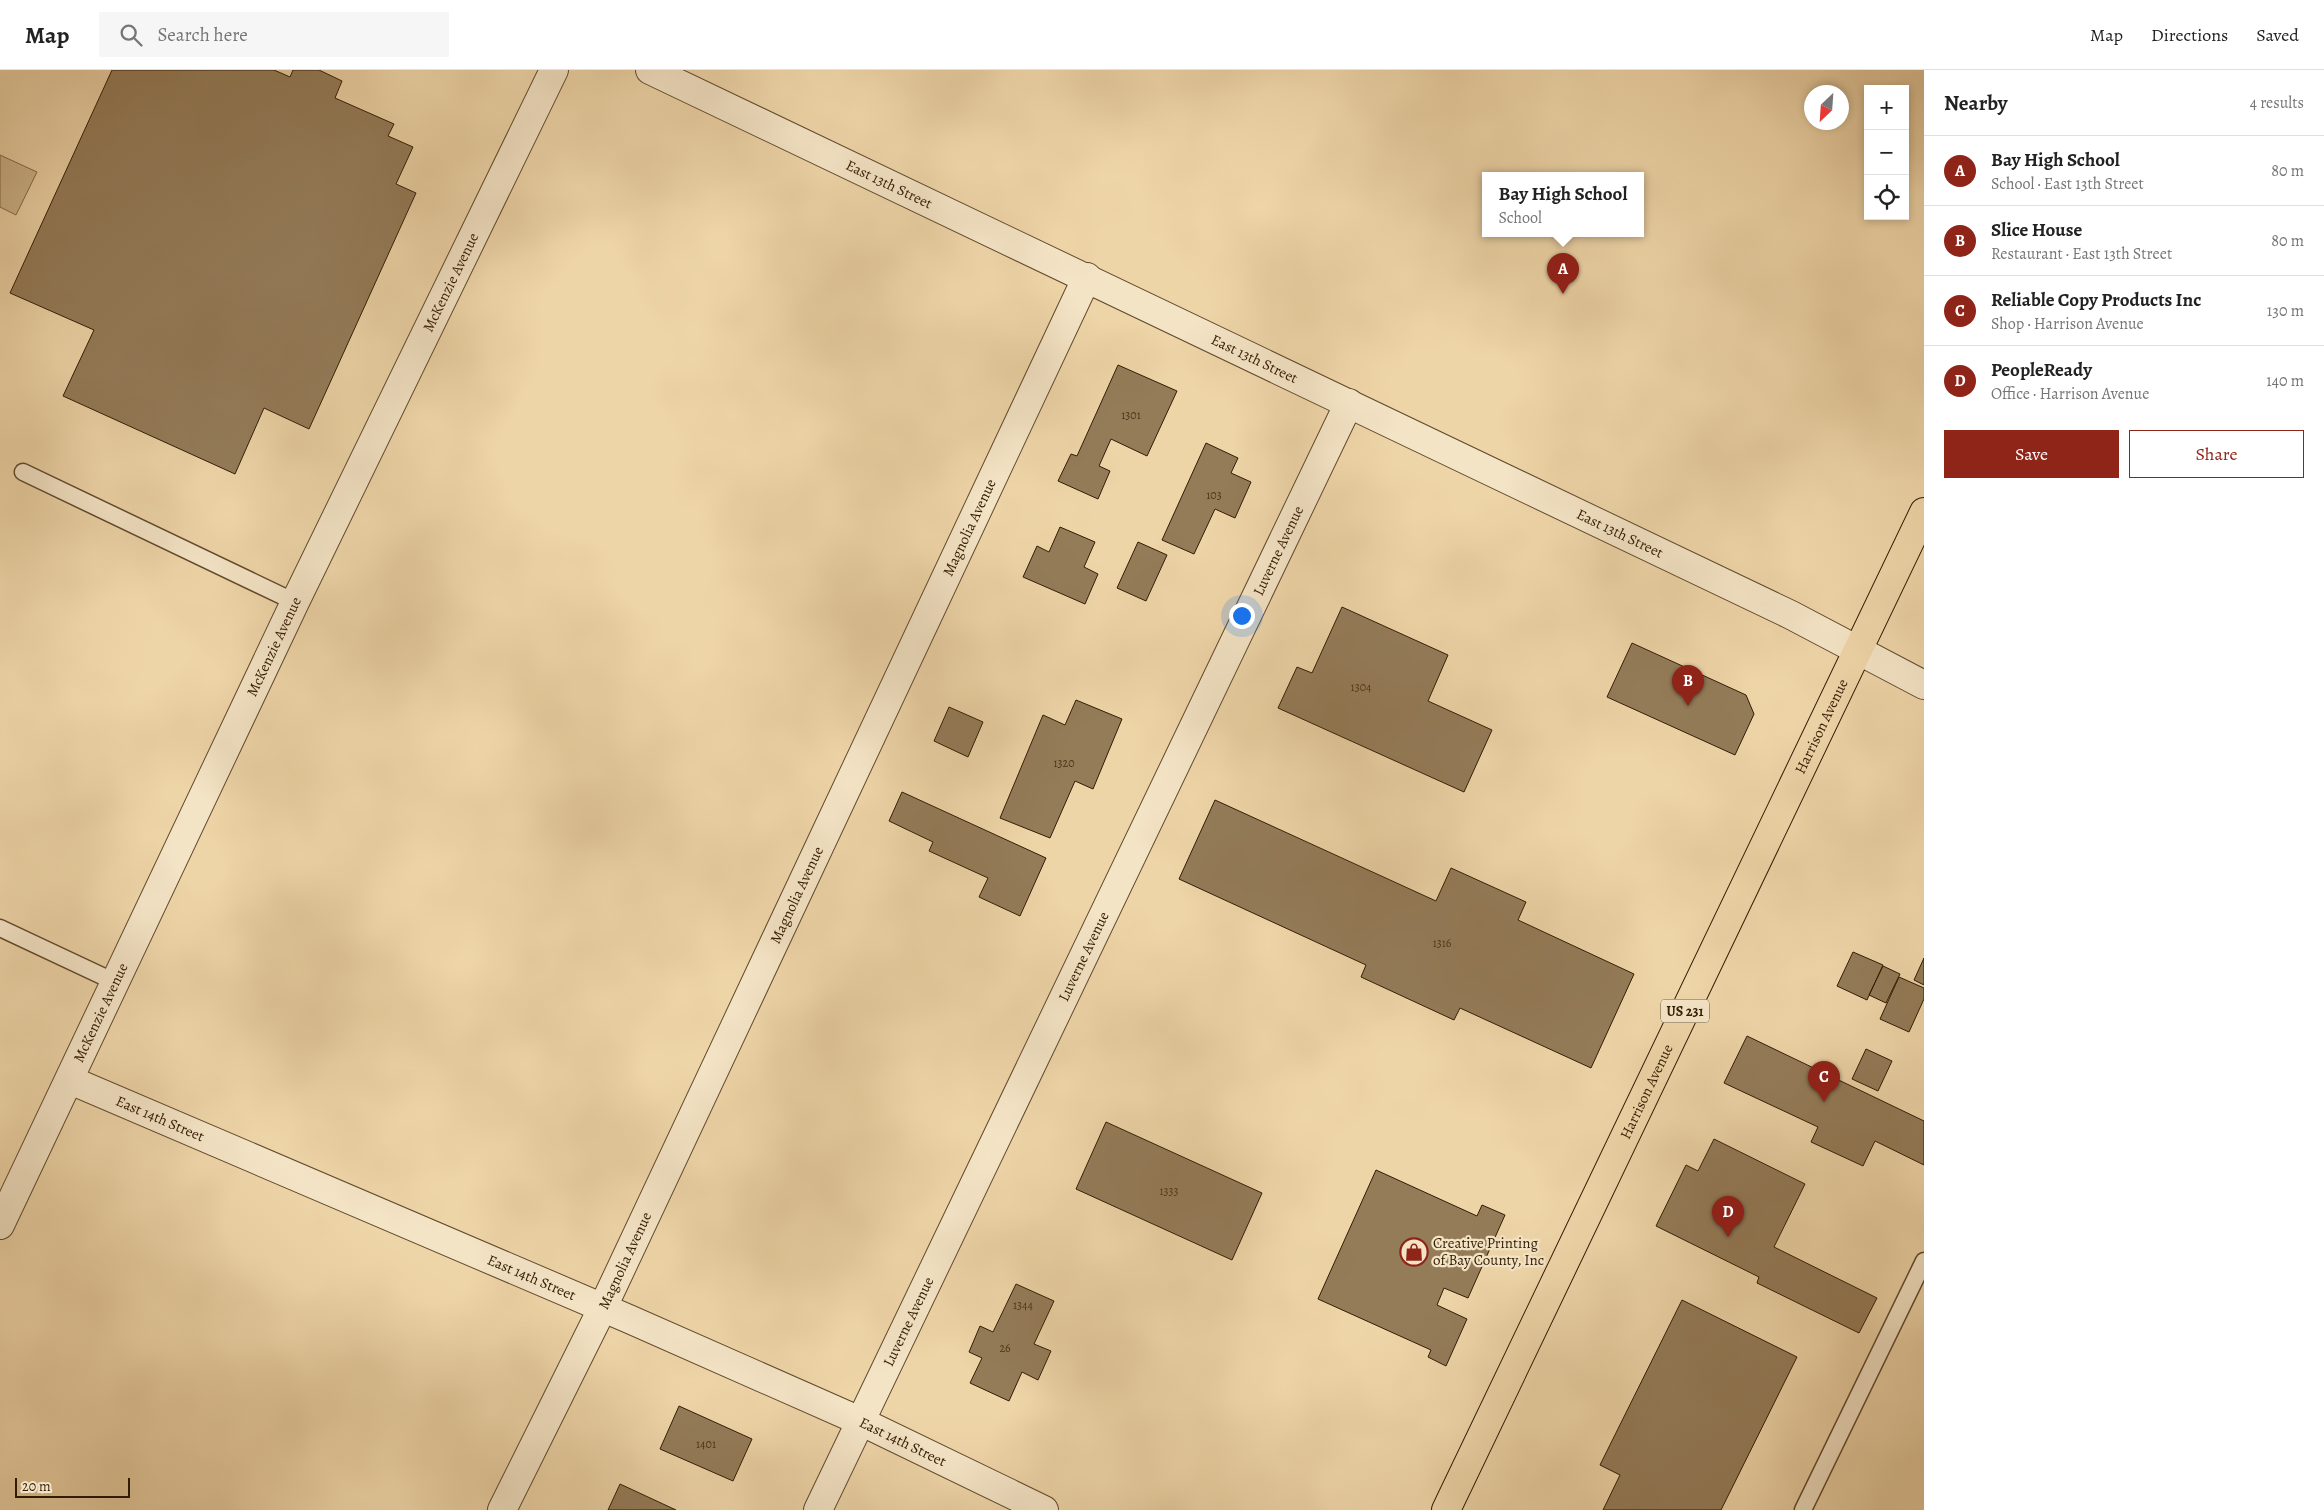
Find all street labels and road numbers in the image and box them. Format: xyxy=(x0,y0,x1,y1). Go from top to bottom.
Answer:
street label: East 13th Street xyxy=(842,155,936,213)
street label: McKenzie Avenue xyxy=(418,229,483,335)
street label: East 13th Street xyxy=(1208,330,1301,388)
street label: Magnolia Avenue xyxy=(938,475,1001,579)
street label: Luverne Avenue xyxy=(1248,502,1308,599)
street label: East 13th Street xyxy=(1573,504,1667,563)
street label: McKenzie Avenue xyxy=(242,593,306,700)
street label: Harrison Avenue xyxy=(1790,675,1853,777)
street label: Magnolia Avenue xyxy=(765,843,828,947)
street label: Luverne Avenue xyxy=(1053,908,1114,1005)
street label: McKenzie Avenue xyxy=(68,959,133,1066)
road number: US 231 xyxy=(1661,999,1709,1022)
street label: Harrison Avenue xyxy=(1615,1040,1678,1142)
street label: East 14th Street xyxy=(113,1091,207,1146)
street label: Magnolia Avenue xyxy=(593,1208,656,1313)
street label: East 14th Street xyxy=(484,1250,579,1305)
street label: Luverne Avenue xyxy=(878,1273,939,1370)
street label: East 14th Street xyxy=(856,1412,950,1471)

